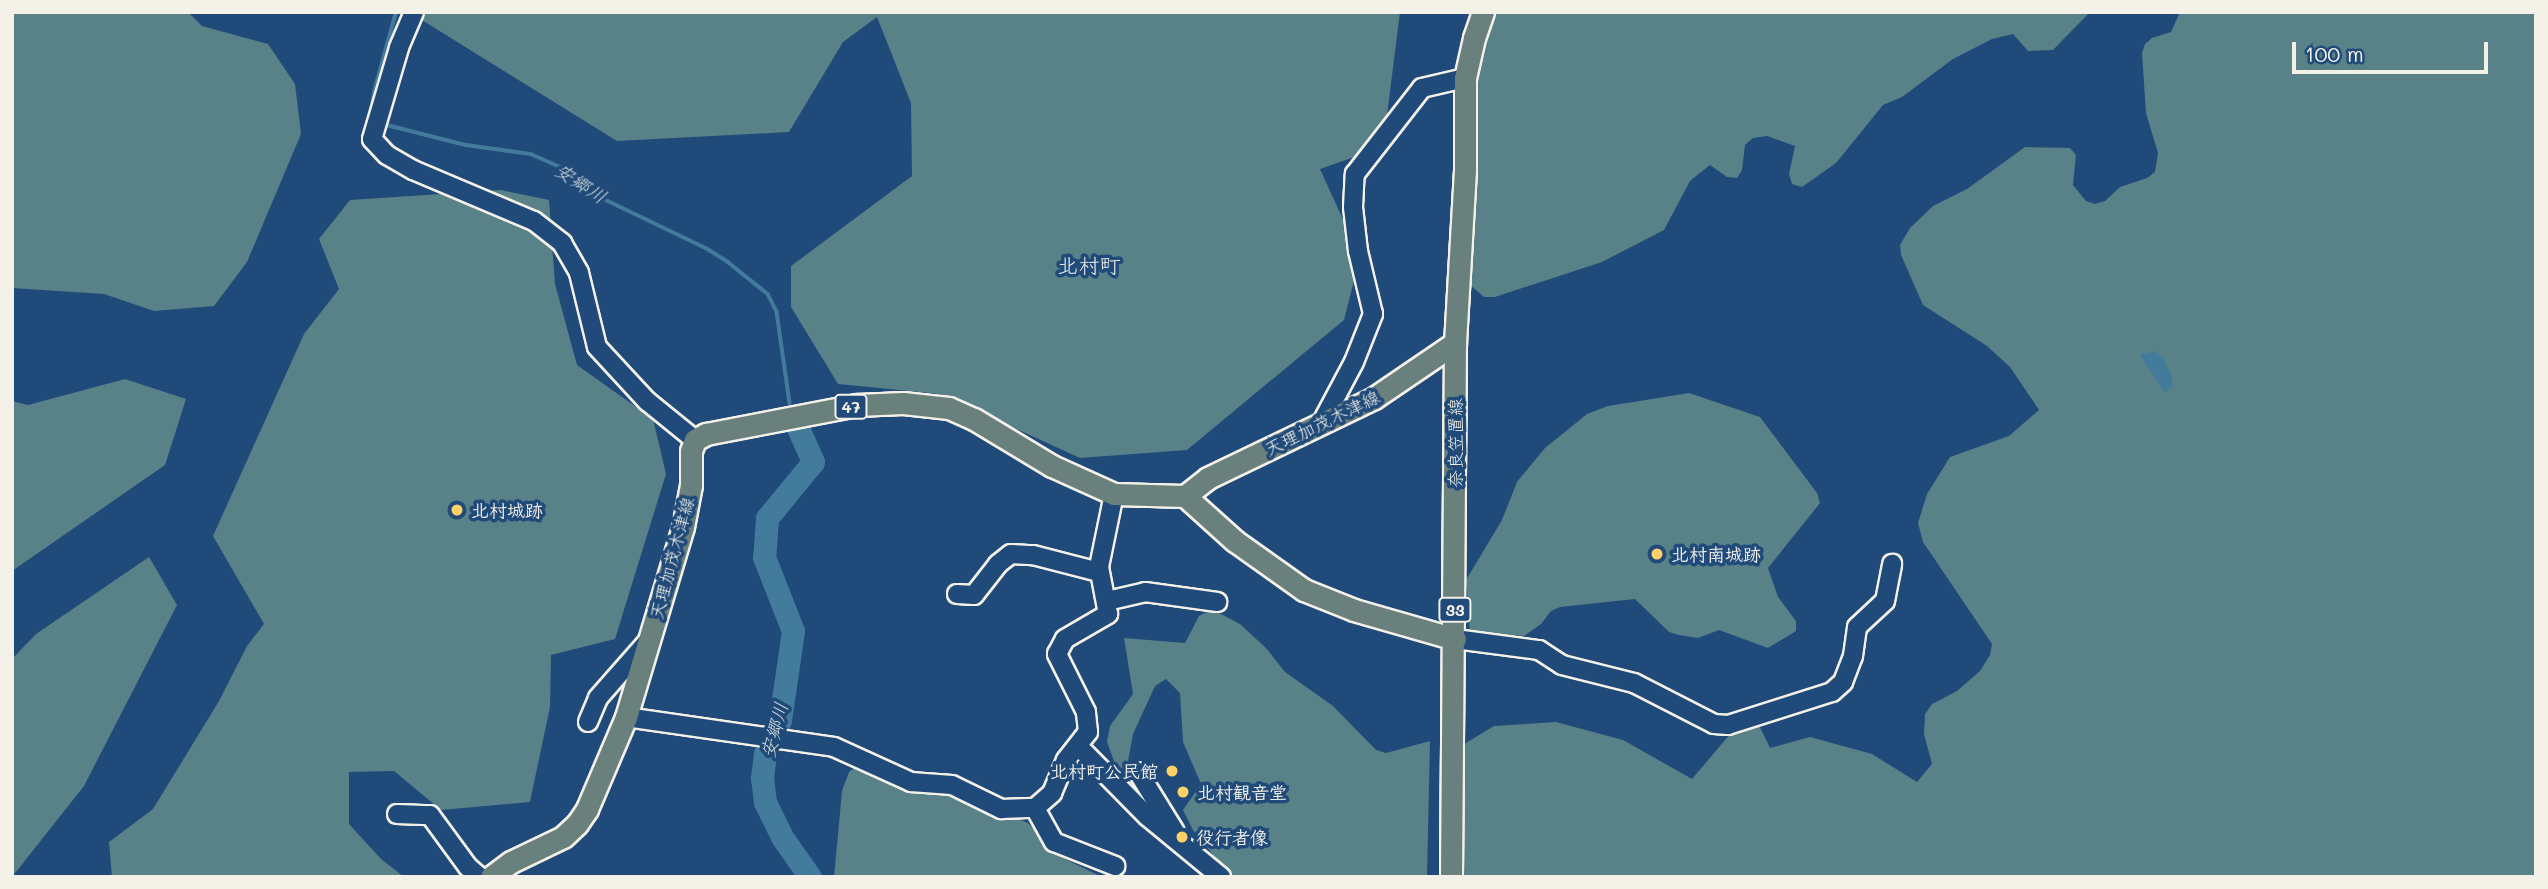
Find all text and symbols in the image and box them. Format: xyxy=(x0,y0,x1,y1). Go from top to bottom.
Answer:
scale bar xyxy=(2296,28,2492,72)
text: 100 m xyxy=(2305,40,2364,67)
water label: 安郷川 xyxy=(551,158,611,208)
district label: 北村町 xyxy=(1058,252,1120,278)
street label: 天理加茂木津線 xyxy=(1261,386,1383,460)
road number: 47 xyxy=(834,394,868,420)
street label: 奈良笠置線 xyxy=(1444,398,1466,488)
street label: 天理加茂木津線 xyxy=(645,494,699,622)
place label: 北村城跡 xyxy=(471,499,543,521)
marker: 北村城跡 xyxy=(449,502,465,518)
place label: 北村南城跡 xyxy=(1671,543,1761,565)
marker: 北村南城跡 xyxy=(1649,546,1665,562)
road number: 33 xyxy=(1438,597,1472,622)
water label: 安郷川 xyxy=(756,700,792,760)
place label: 北村町公民館 xyxy=(1050,760,1158,782)
marker: 北村町公民館 xyxy=(1164,763,1180,779)
place label: 北村観音堂 xyxy=(1197,781,1287,803)
marker: 北村観音堂 xyxy=(1175,784,1191,800)
place label: 役行者像 xyxy=(1196,826,1268,848)
marker: 役行者像 xyxy=(1174,829,1190,845)

